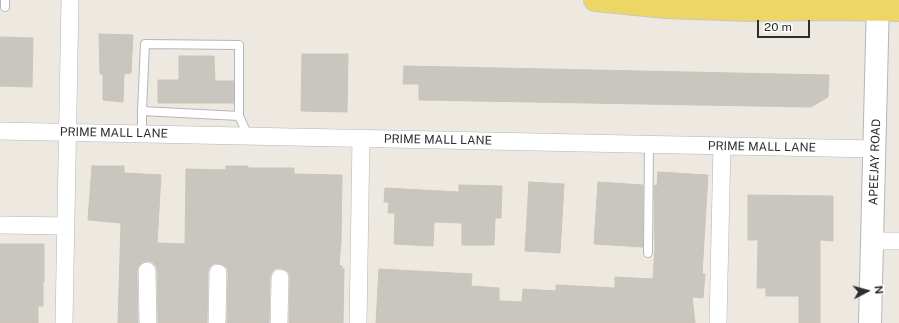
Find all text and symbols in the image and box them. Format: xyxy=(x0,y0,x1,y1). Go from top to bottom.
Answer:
scale bar xyxy=(759,12,812,38)
text: 20 m xyxy=(764,20,792,34)
street label: APEEJAY ROAD xyxy=(866,118,884,206)
street label: PRIME MALL LANE xyxy=(60,125,168,141)
street label: PRIME MALL LANE xyxy=(384,132,492,148)
street label: PRIME MALL LANE xyxy=(708,139,816,155)
north arrow xyxy=(847,271,887,311)
text: N xyxy=(873,285,885,295)

